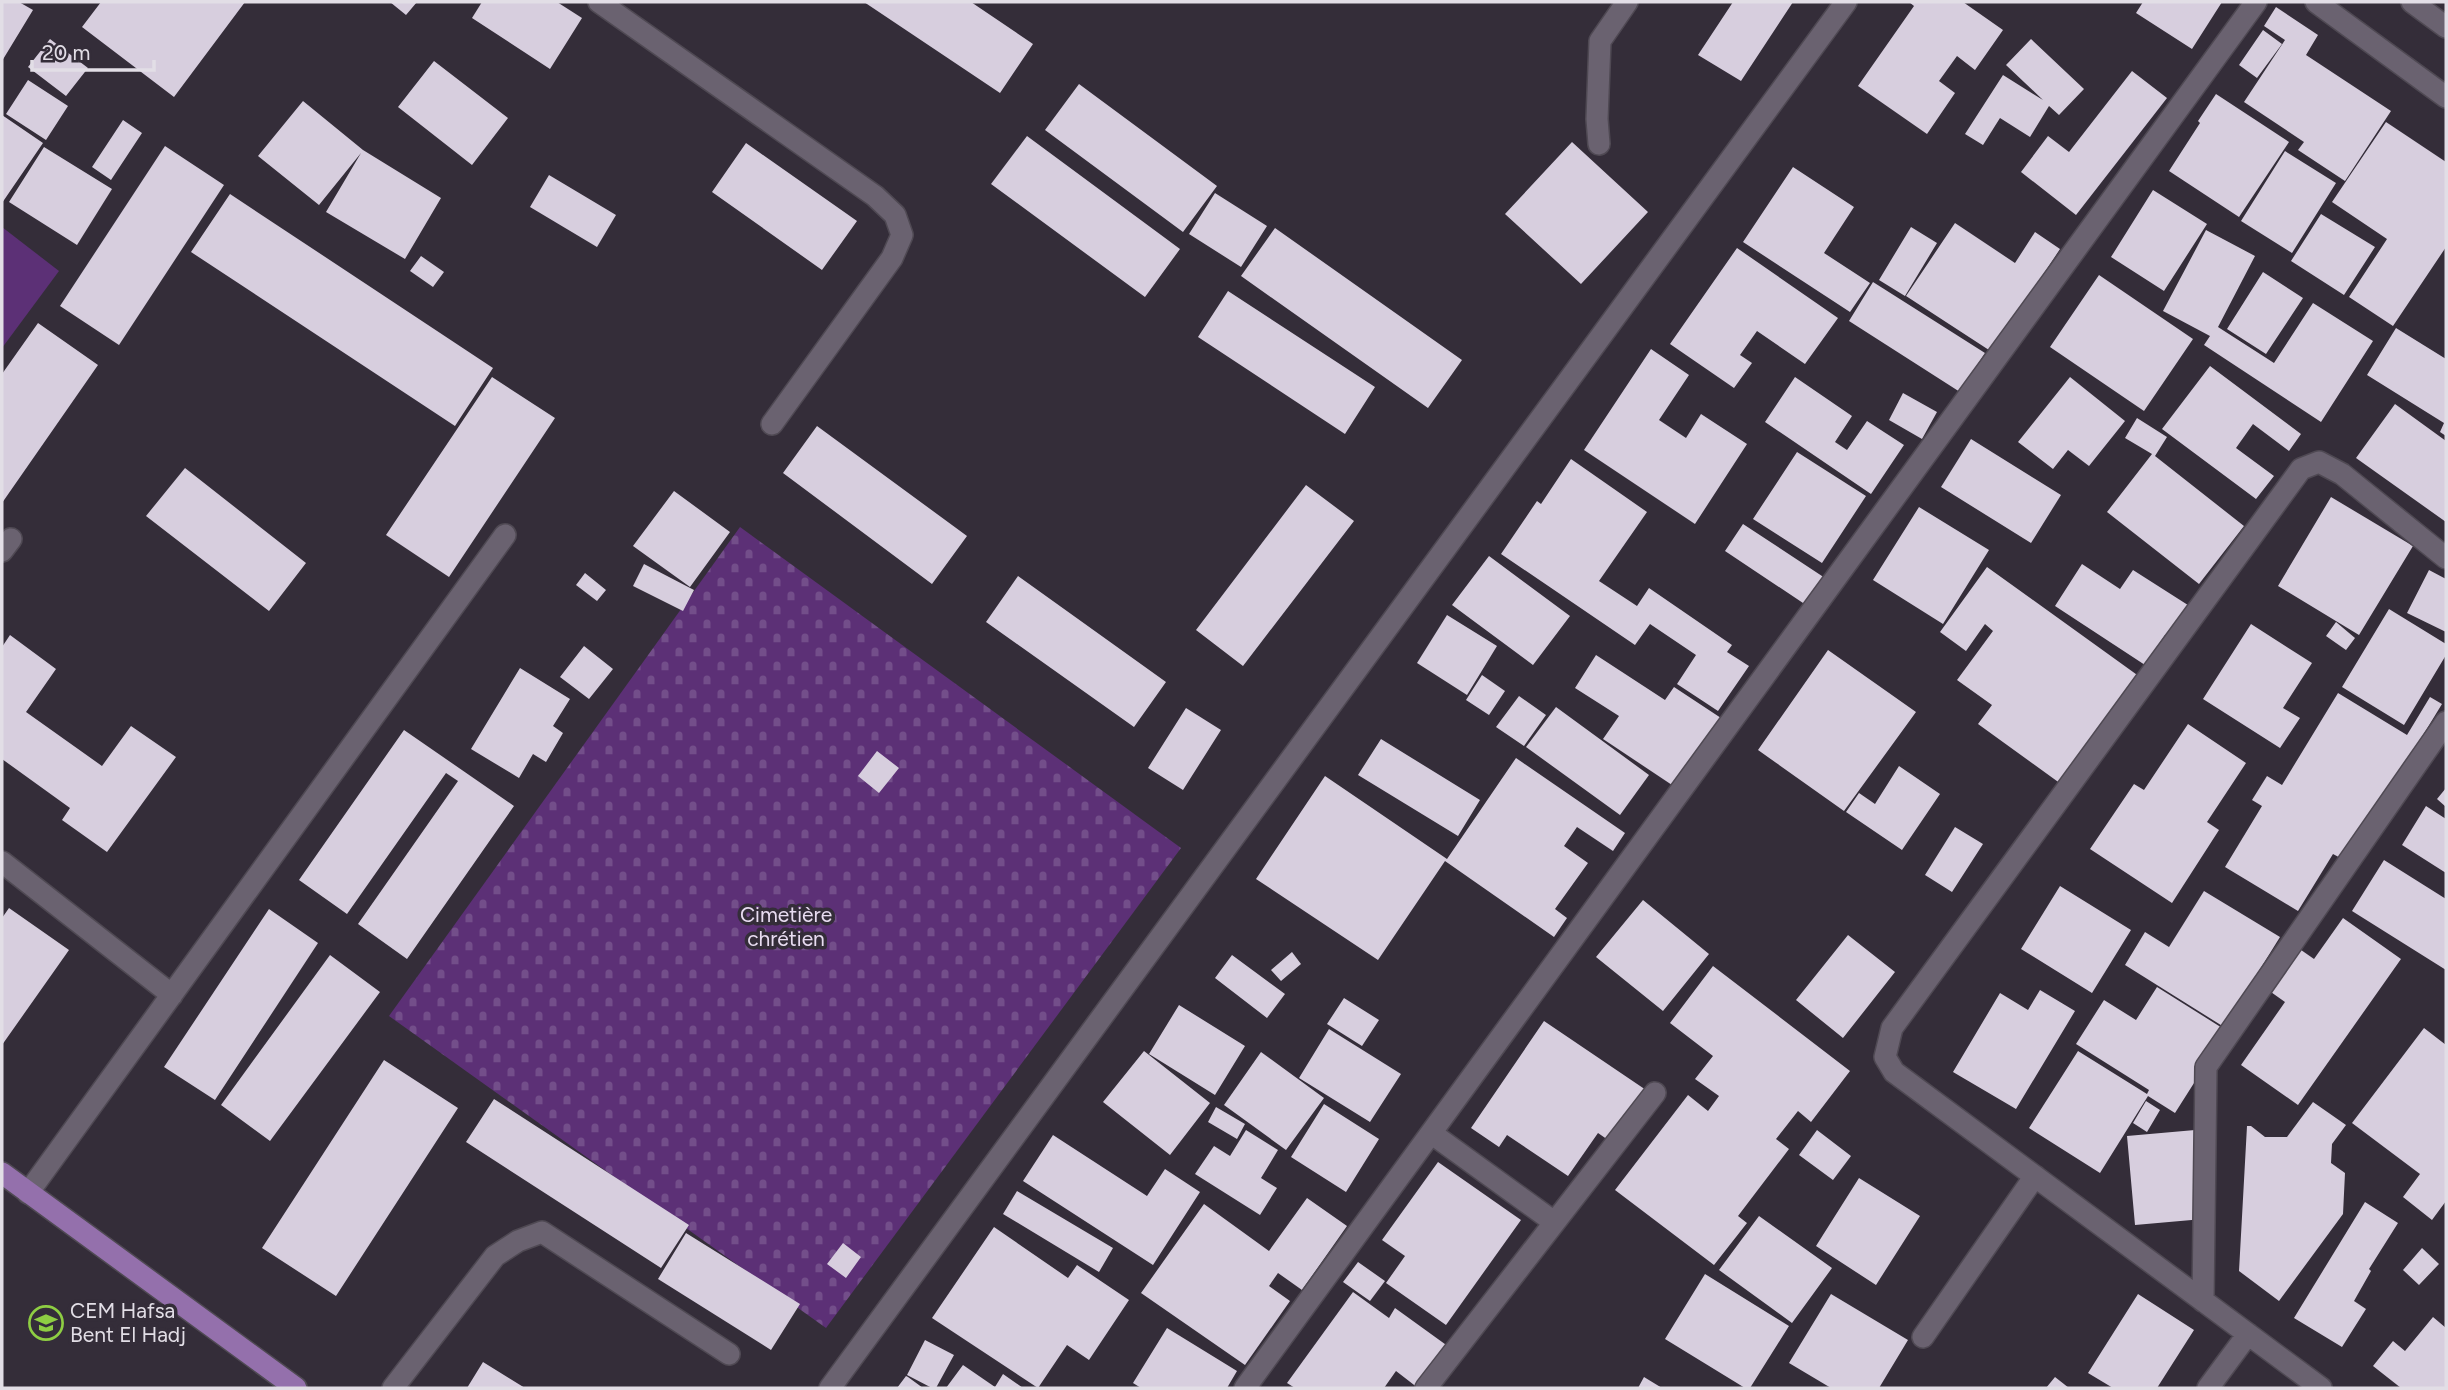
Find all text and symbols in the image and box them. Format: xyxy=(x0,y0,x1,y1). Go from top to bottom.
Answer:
scale bar xyxy=(32,28,154,72)
text: 20 m xyxy=(42,40,90,65)
park label: Cimetière chrétien xyxy=(740,902,832,951)
place label: CEM Hafsa Bent El Hadj xyxy=(70,1298,186,1347)
school or university icon: CEM Hafsa Bent El Hadj xyxy=(27,1304,65,1342)

